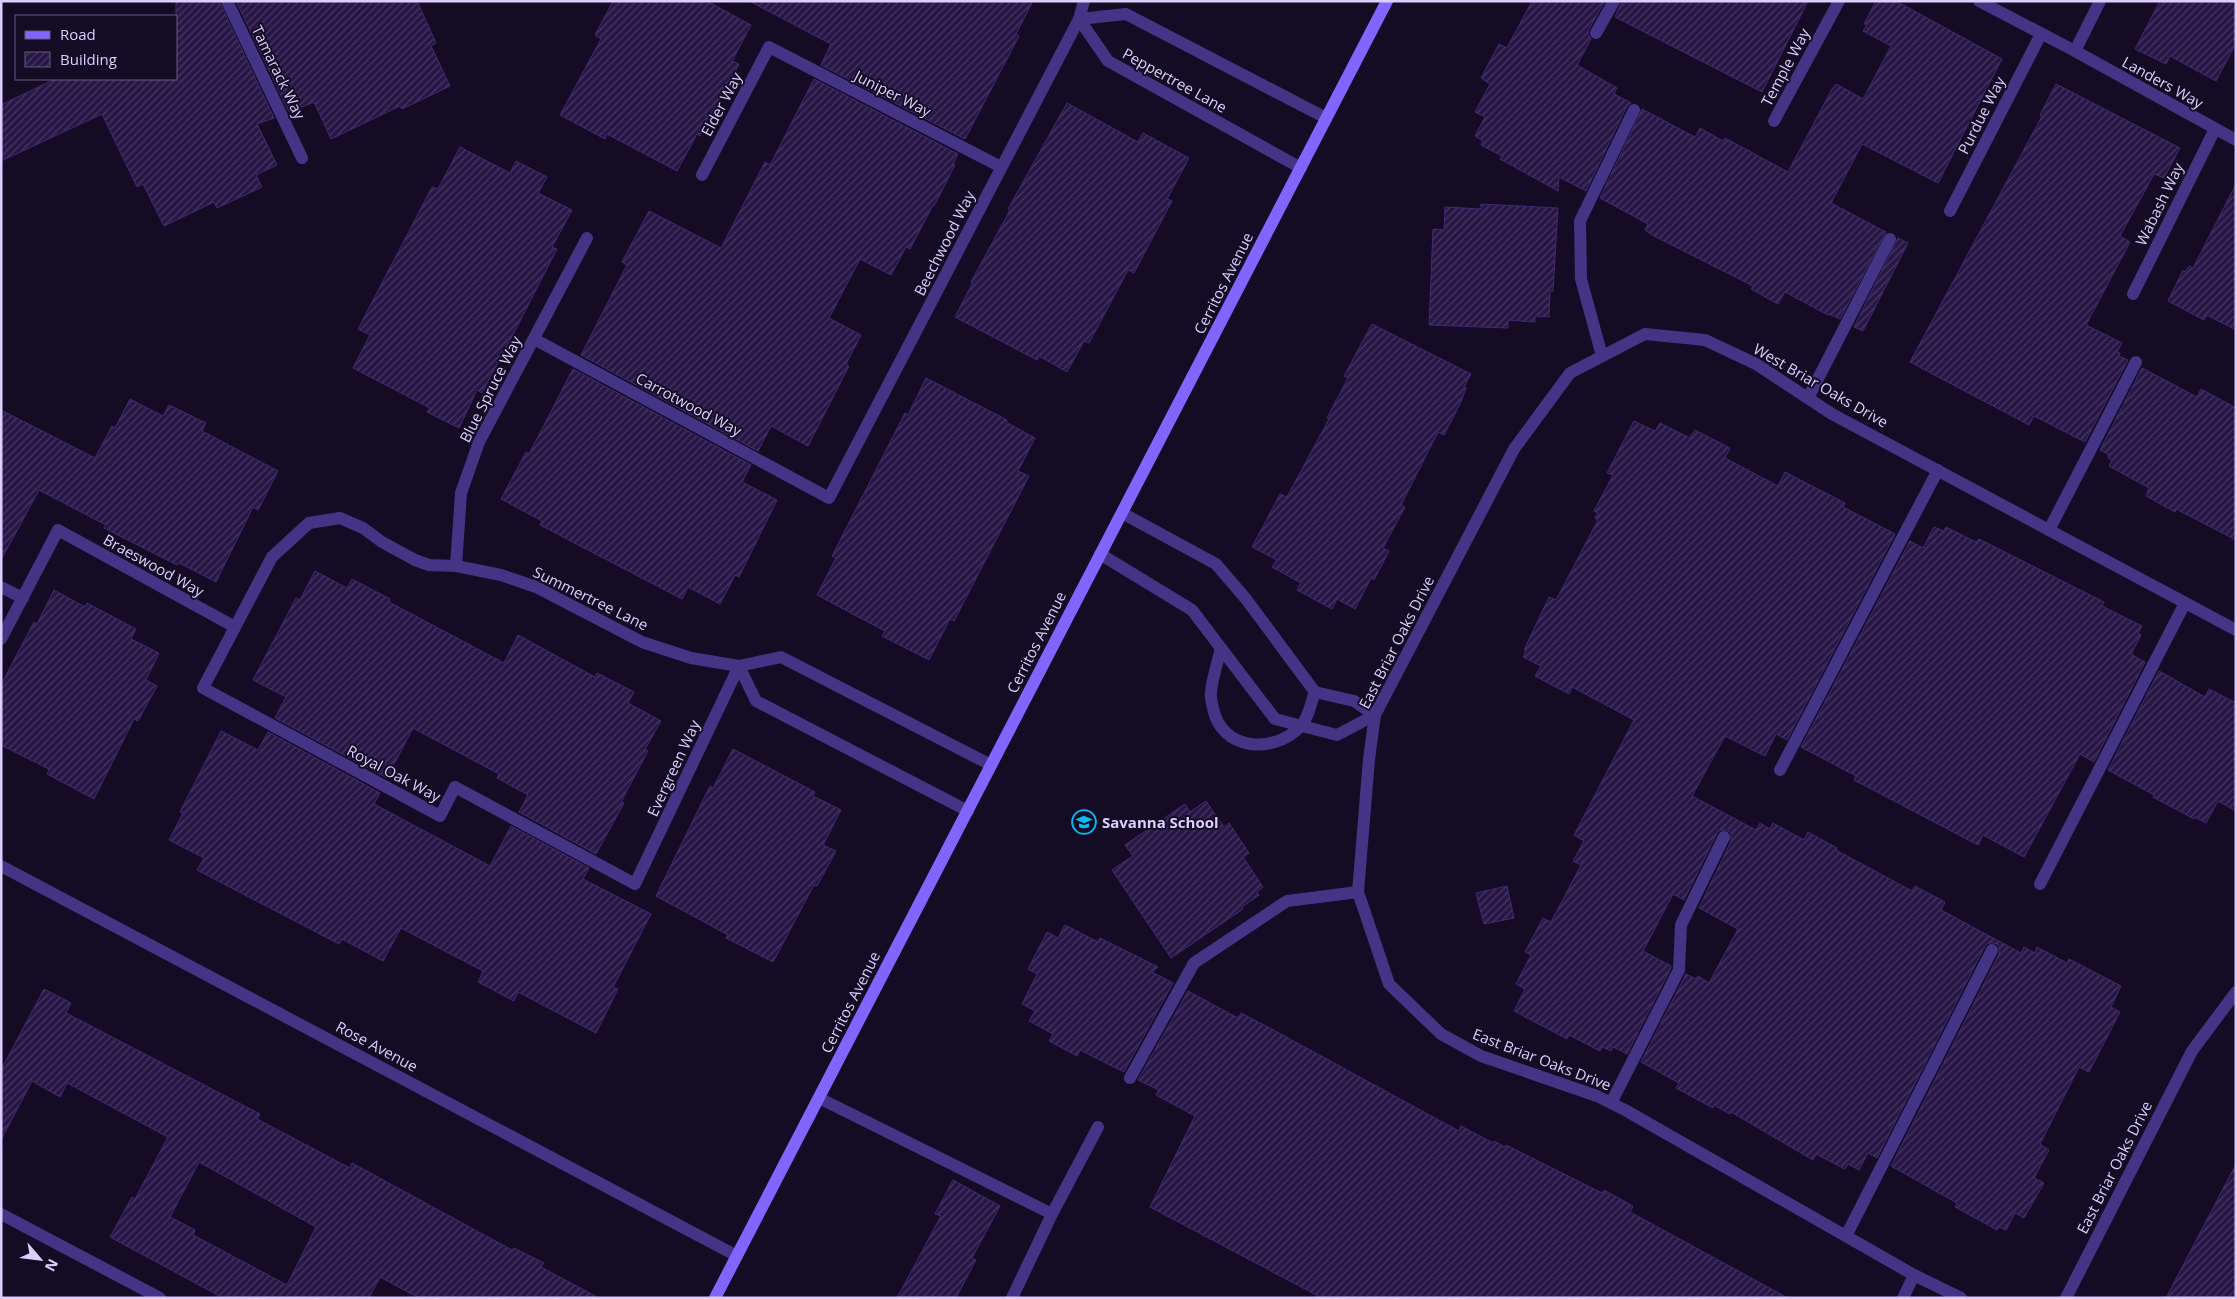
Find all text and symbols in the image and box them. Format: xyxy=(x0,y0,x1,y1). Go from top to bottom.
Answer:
legend xyxy=(15,15,178,80)
street label: Tamarack Way xyxy=(248,22,311,123)
text: Road xyxy=(60,24,96,44)
street label: Temple Way xyxy=(1756,24,1814,109)
street label: Peppertree Lane xyxy=(1119,43,1231,117)
text: Building xyxy=(60,49,117,69)
street label: Landers Way xyxy=(2119,51,2208,113)
street label: Juniper Way xyxy=(849,64,935,121)
street label: Elder Way xyxy=(696,68,746,139)
street label: Purdue Way xyxy=(1953,72,2009,157)
street label: Wabash Way xyxy=(2130,159,2188,249)
street label: Beechwood Way xyxy=(909,187,979,299)
street label: Cerritos Avenue xyxy=(1189,229,1257,337)
street label: Blue Spruce Way xyxy=(455,332,526,446)
street label: West Briar Oaks Drive xyxy=(1750,338,1892,432)
street label: Carrotwood Way xyxy=(633,368,746,440)
street label: Braeswood Way xyxy=(100,529,208,601)
street label: Summertree Lane xyxy=(530,561,652,635)
street label: East Briar Oaks Drive xyxy=(1354,572,1438,712)
street label: Cerritos Avenue xyxy=(1002,588,1070,696)
street label: Evergreen Way xyxy=(642,716,704,819)
street label: Royal Oak Way xyxy=(344,740,445,806)
school or university icon: Savanna School xyxy=(1071,809,1097,835)
place label: Savanna School xyxy=(1102,812,1219,832)
street label: Cerritos Avenue xyxy=(816,948,884,1056)
street label: Rose Avenue xyxy=(333,1016,421,1076)
street label: East Briar Oaks Drive xyxy=(1470,1023,1614,1095)
street label: East Briar Oaks Drive xyxy=(2072,1097,2156,1237)
north arrow xyxy=(15,1234,65,1284)
text: N xyxy=(41,1256,63,1275)

